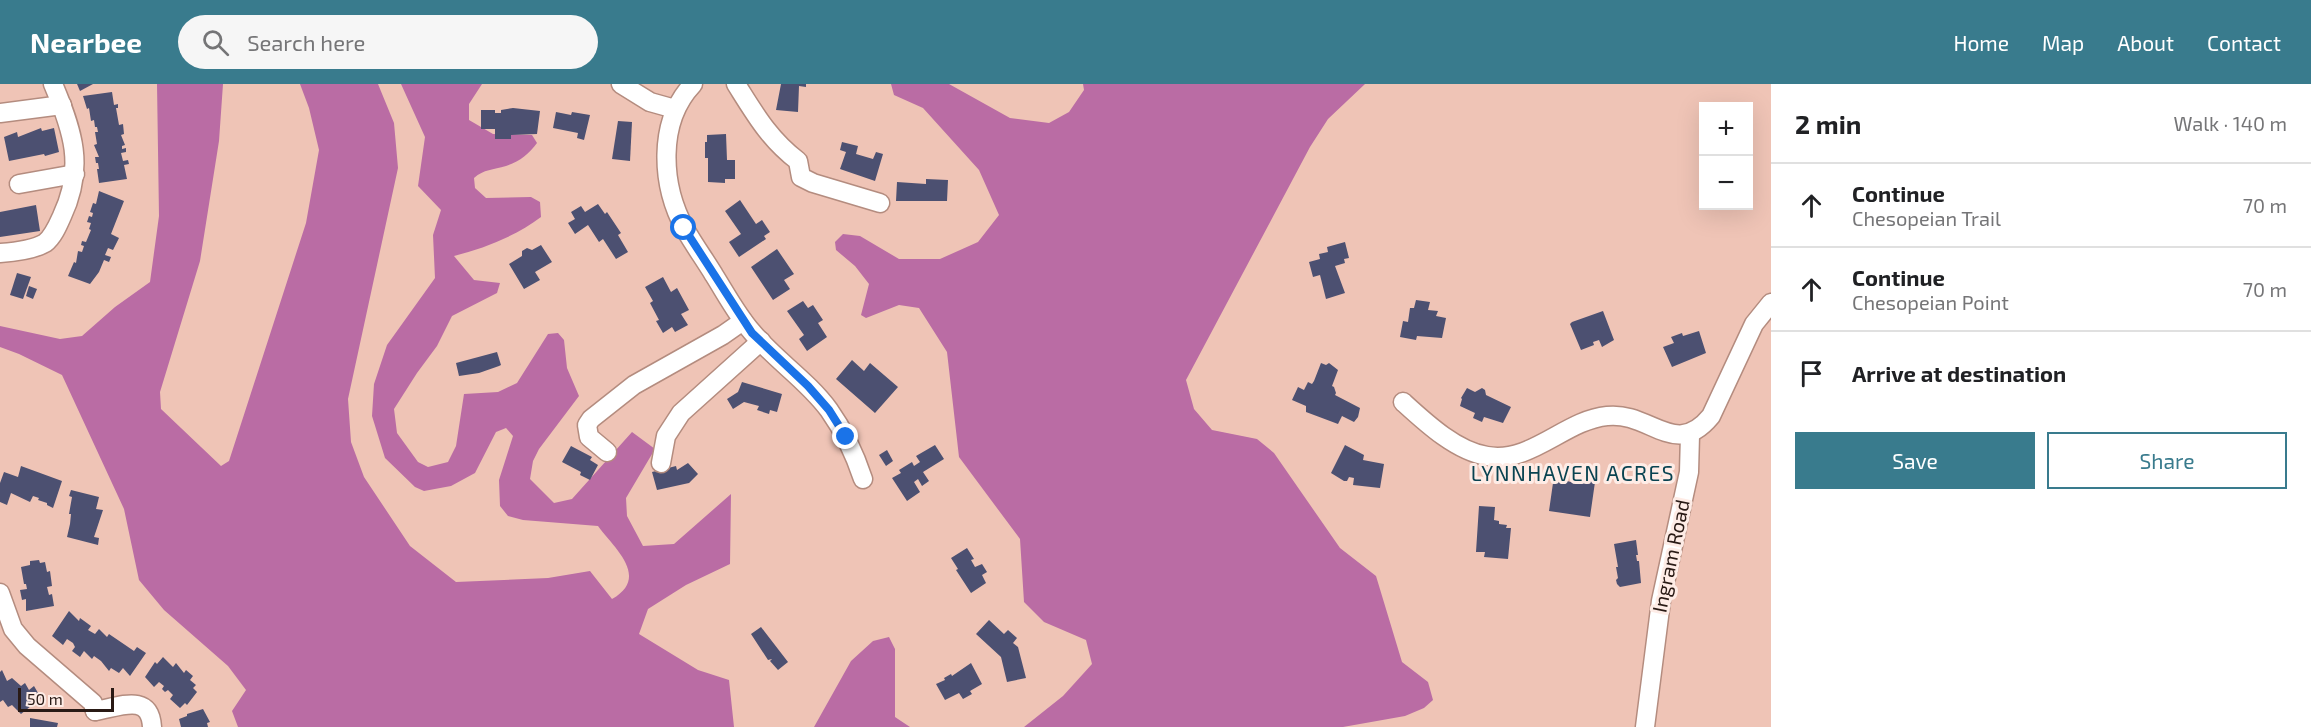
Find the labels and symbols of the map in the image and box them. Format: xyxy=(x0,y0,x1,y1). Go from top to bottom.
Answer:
route start xyxy=(670,214,696,240)
route end xyxy=(832,423,858,449)
district label: LYNNHAVEN ACRES xyxy=(1471,460,1675,485)
street label: Ingram Road xyxy=(1646,497,1694,615)
scale bar xyxy=(18,685,114,712)

